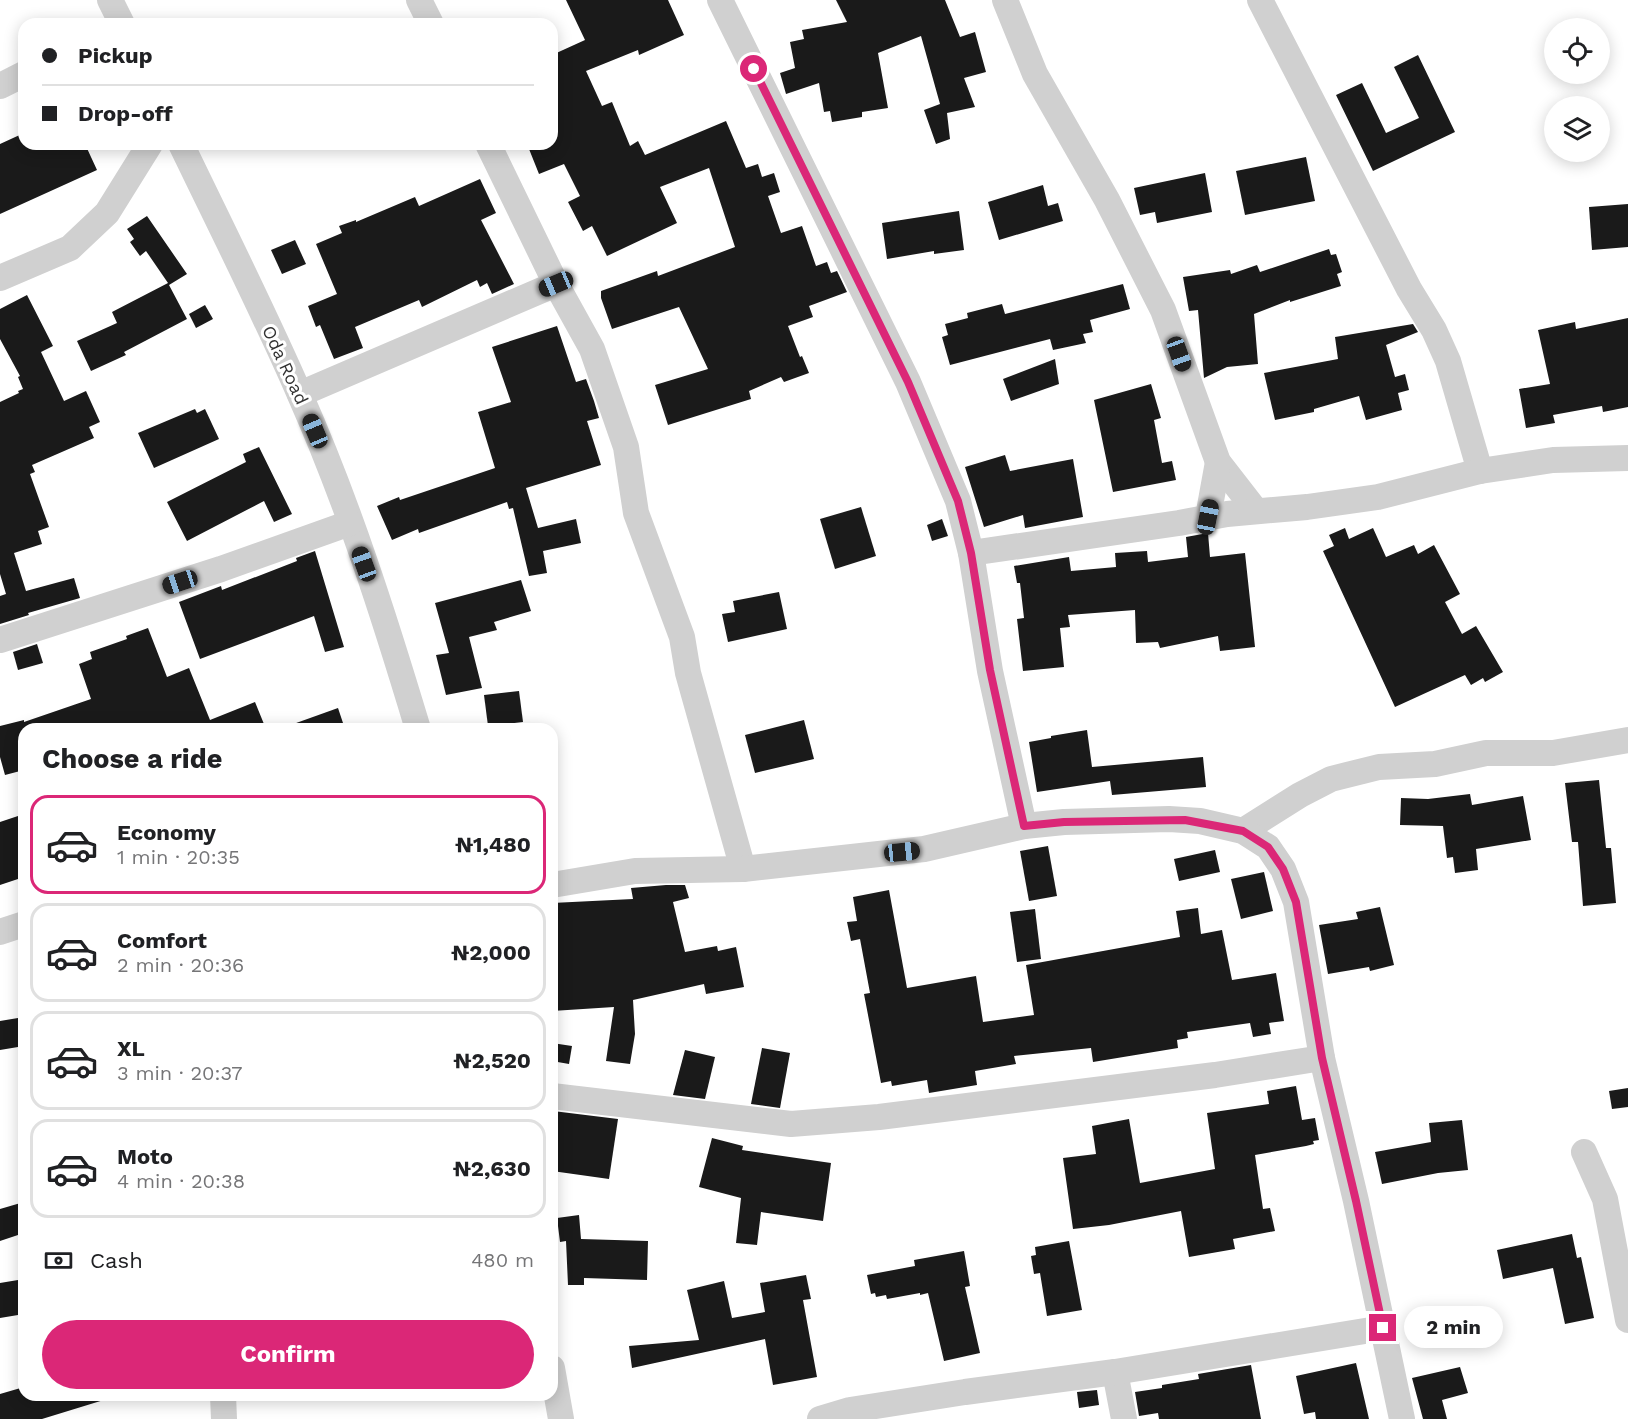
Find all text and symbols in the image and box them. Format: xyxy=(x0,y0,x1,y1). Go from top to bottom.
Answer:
map controls xyxy=(1544,18,1610,162)
button: locate xyxy=(1544,18,1610,84)
text: Pickup xyxy=(78,43,153,68)
route start xyxy=(740,55,767,82)
button: layers xyxy=(1544,96,1610,162)
text: Drop-off xyxy=(78,101,173,126)
car xyxy=(536,269,576,299)
street label: Oda Road xyxy=(258,322,313,408)
car xyxy=(1164,334,1194,374)
car xyxy=(300,411,330,451)
car xyxy=(1196,498,1220,536)
car xyxy=(349,544,379,584)
car xyxy=(160,568,200,596)
text: Choose a ride xyxy=(42,743,222,775)
icon: car xyxy=(45,818,99,872)
text: Economy xyxy=(117,820,216,845)
text: ₦1,480 xyxy=(455,832,531,857)
car xyxy=(883,841,921,863)
text: 1 min · 20:35 xyxy=(117,845,240,869)
icon: car xyxy=(45,926,99,980)
text: Comfort xyxy=(117,928,207,953)
text: ₦2,000 xyxy=(451,940,531,965)
text: 2 min · 20:36 xyxy=(117,953,244,977)
icon: car xyxy=(45,1034,99,1088)
text: XL xyxy=(117,1036,145,1061)
text: ₦2,520 xyxy=(453,1048,531,1073)
text: 3 min · 20:37 xyxy=(117,1061,243,1085)
icon: car xyxy=(45,1142,99,1196)
text: Moto xyxy=(117,1144,173,1169)
text: ₦2,630 xyxy=(453,1156,531,1181)
text: 4 min · 20:38 xyxy=(117,1169,245,1193)
icon: cash xyxy=(42,1244,75,1277)
text: Cash xyxy=(90,1248,143,1273)
text: 480 m xyxy=(471,1248,534,1272)
callout: 2 min xyxy=(1404,1307,1503,1349)
route end xyxy=(1369,1314,1396,1341)
text: 2 min xyxy=(1426,1315,1481,1339)
button: Confirm xyxy=(42,1320,534,1389)

